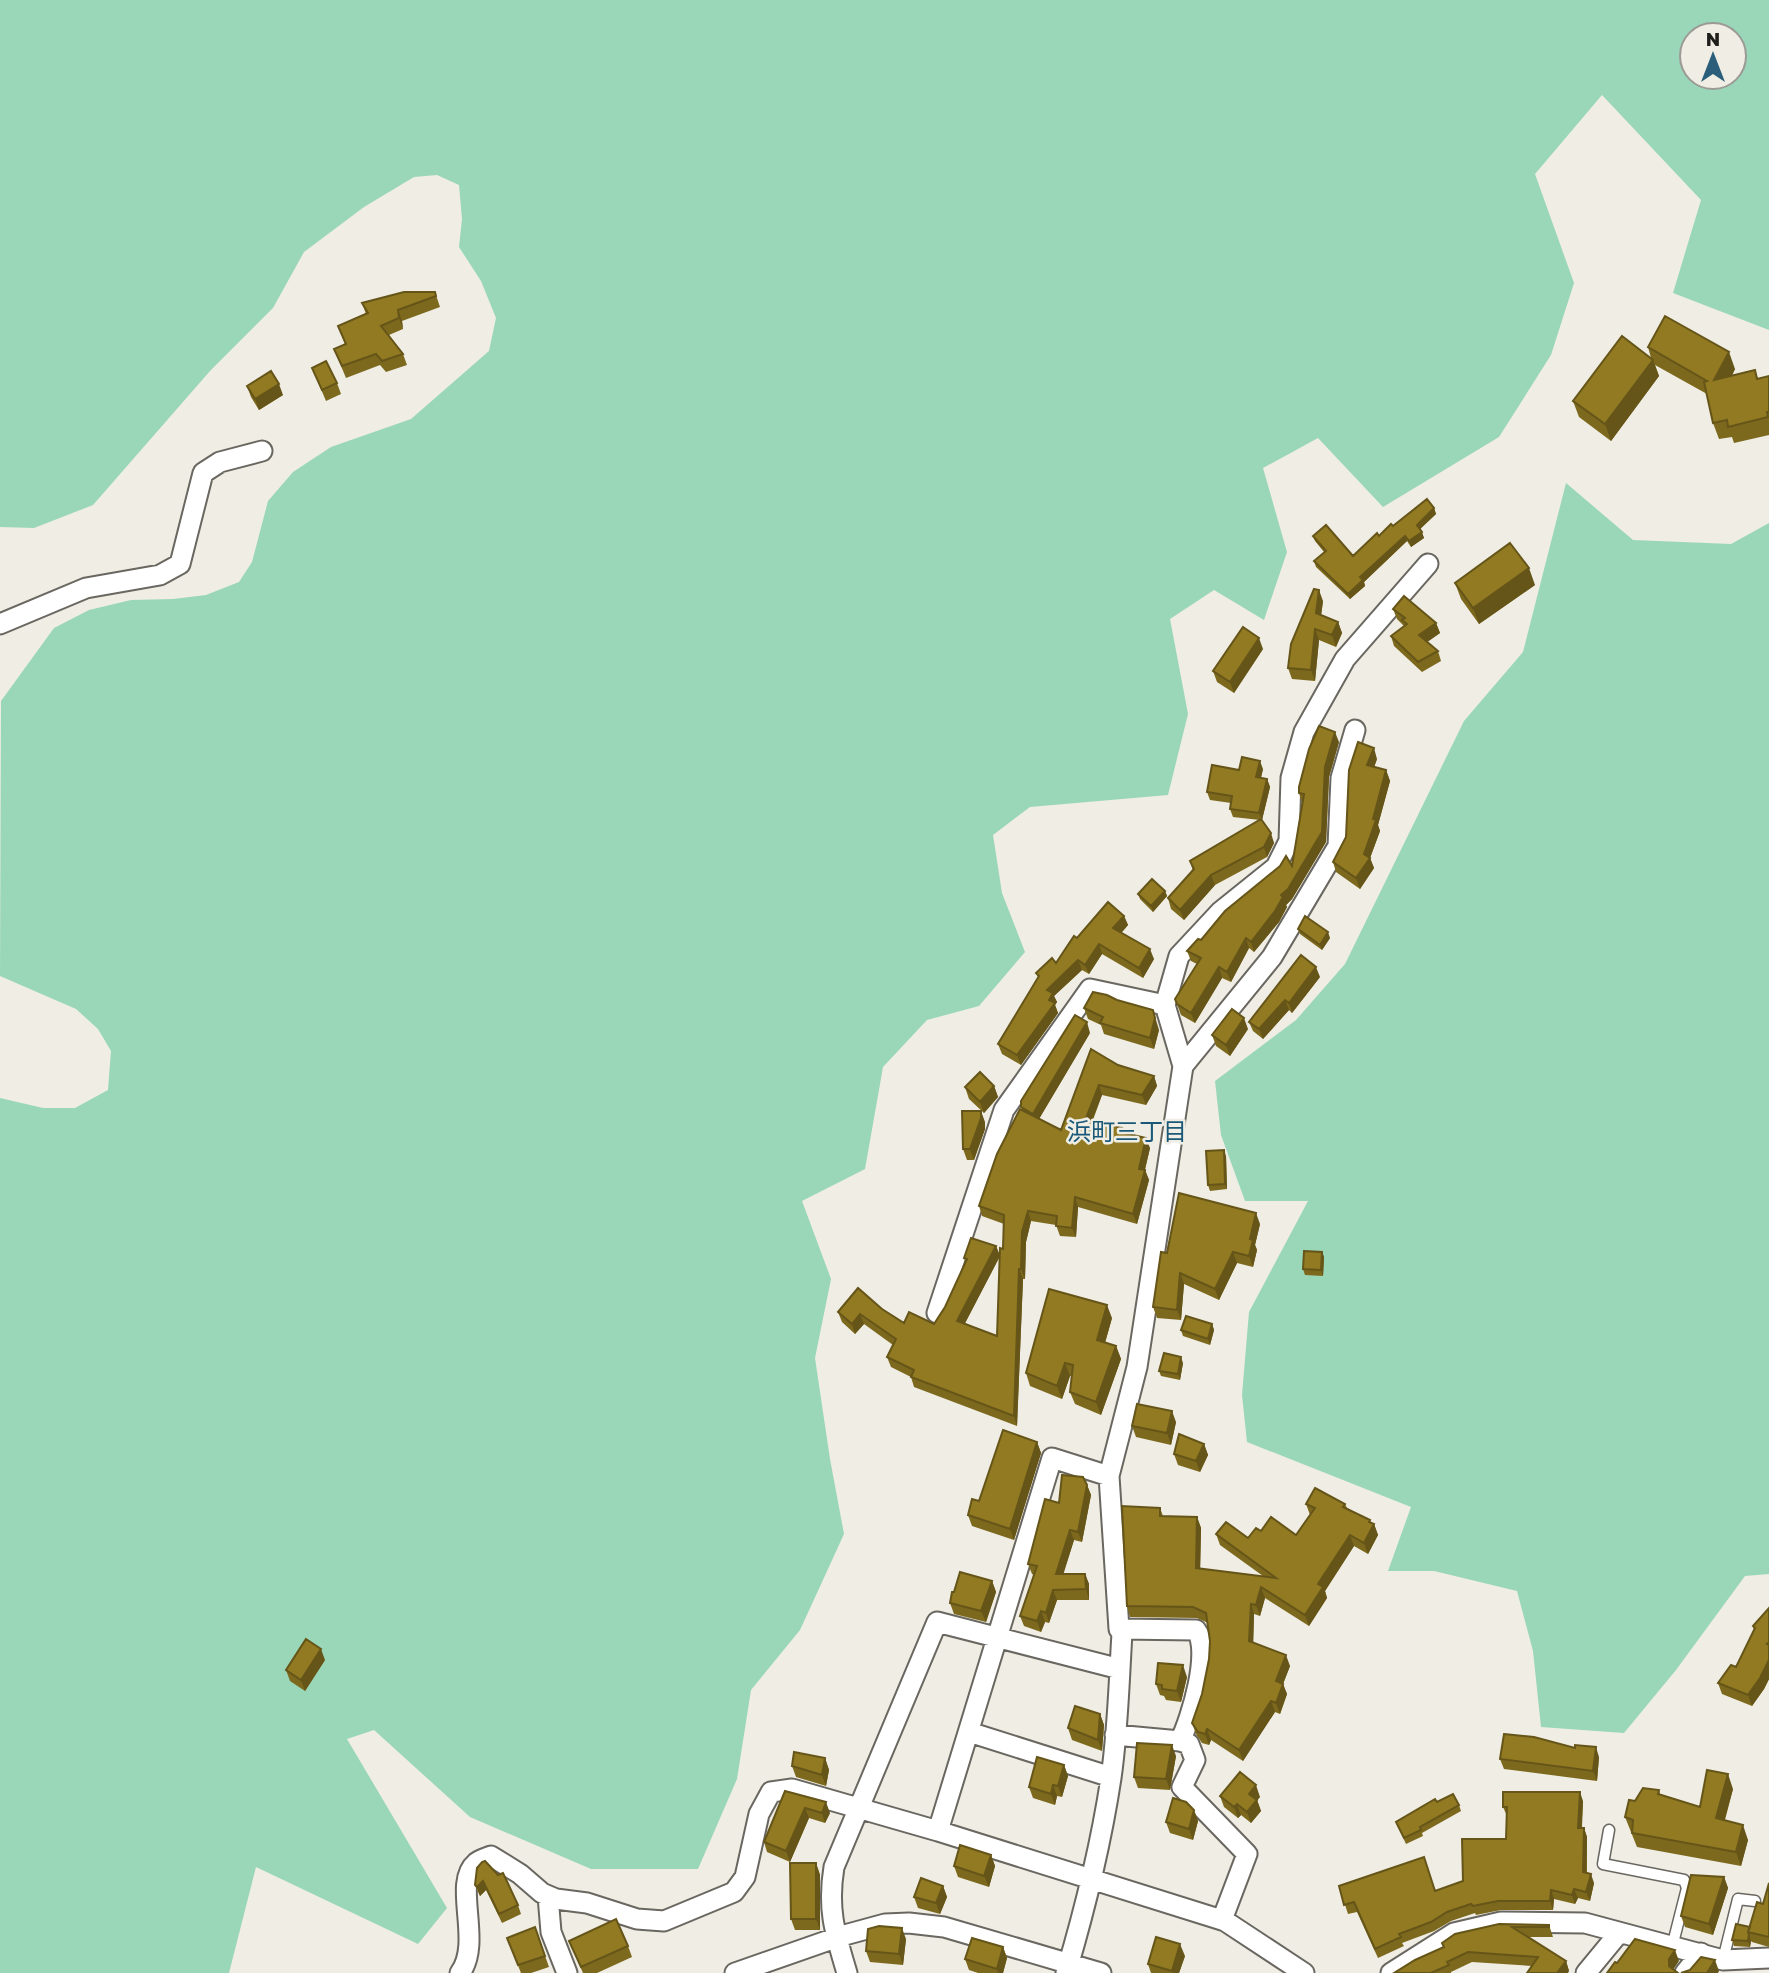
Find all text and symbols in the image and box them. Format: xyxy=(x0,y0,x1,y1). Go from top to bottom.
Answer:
north arrow xyxy=(1678,21,1748,91)
text: N xyxy=(1706,27,1720,50)
district label: 浜町三丁目 xyxy=(1067,1116,1187,1145)

